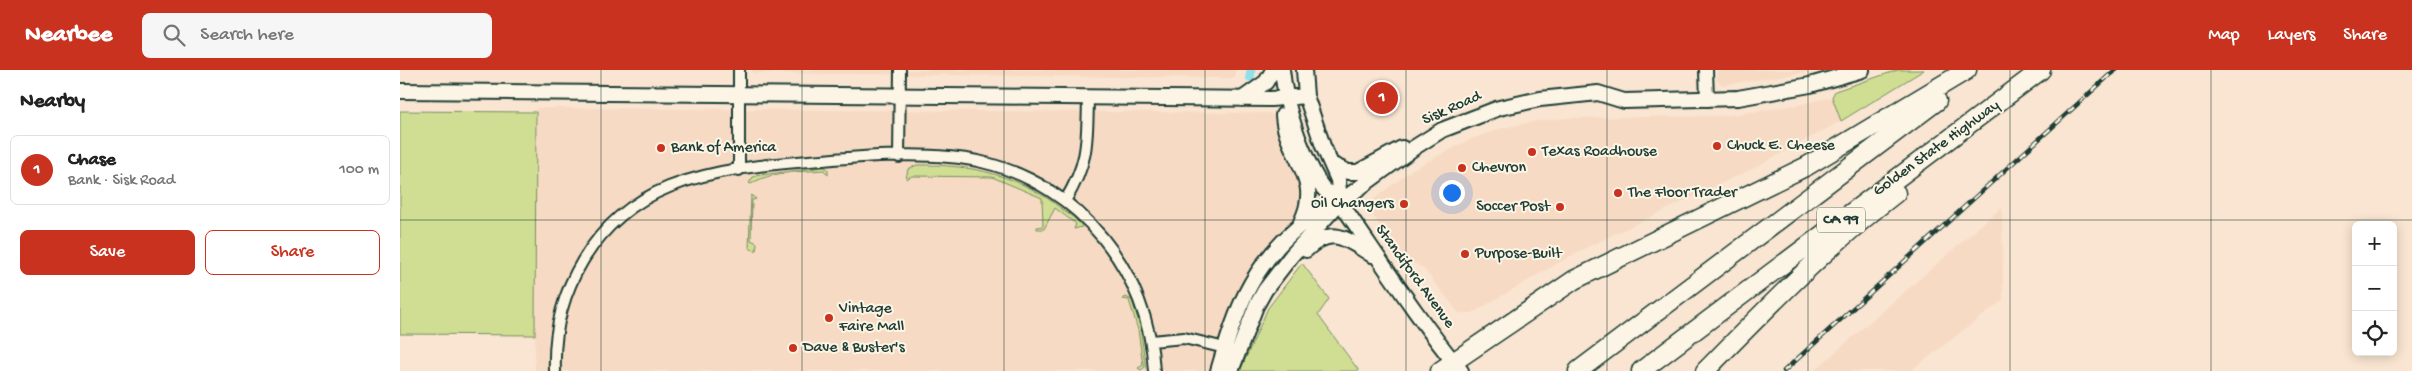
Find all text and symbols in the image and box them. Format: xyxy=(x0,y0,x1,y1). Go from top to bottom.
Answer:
search box xyxy=(142,13,492,58)
text: Nearbee xyxy=(25,21,112,50)
icon: search xyxy=(160,21,188,49)
text: Search here xyxy=(200,24,294,47)
text: Map xyxy=(2208,25,2240,46)
text: Layers xyxy=(2268,25,2315,46)
text: Share xyxy=(2343,25,2387,46)
pin: 1 xyxy=(1366,79,1398,117)
street label: Sisk Road xyxy=(1420,87,1486,130)
text: Nearby xyxy=(20,90,85,115)
street label: Golden State Highway xyxy=(1870,97,2004,201)
place label: Chuck E. Cheese xyxy=(1727,137,1836,156)
place label: Bank of America xyxy=(670,139,777,158)
marker: Chuck E. Cheese xyxy=(1711,140,1723,152)
marker: Bank of America xyxy=(655,142,667,154)
place label: Texas Roadhouse xyxy=(1541,143,1658,162)
marker: Texas Roadhouse xyxy=(1526,146,1538,158)
text: Chase xyxy=(68,149,116,172)
place label: Chevron xyxy=(1472,159,1527,178)
text: 1 xyxy=(34,161,40,180)
text: 100 m xyxy=(339,161,379,180)
marker: Chevron xyxy=(1456,162,1468,174)
text: Bank · Sisk Road xyxy=(68,172,175,191)
your location xyxy=(1439,180,1465,206)
place label: The Floor Trader xyxy=(1627,184,1738,203)
marker: The Floor Trader xyxy=(1612,187,1624,199)
place label: Oil Changers xyxy=(1311,195,1395,214)
marker: Oil Changers xyxy=(1398,198,1410,210)
place label: Soccer Post xyxy=(1476,198,1551,217)
marker: Soccer Post xyxy=(1554,201,1566,213)
road number: CA 99 xyxy=(1817,208,1865,232)
street label: Standiford Avenue xyxy=(1370,221,1458,333)
map controls xyxy=(2352,221,2397,356)
button: + xyxy=(2352,221,2397,266)
button: Save xyxy=(20,230,195,275)
button: Share xyxy=(205,230,380,275)
place label: Purpose-Built xyxy=(1474,245,1563,264)
marker: Purpose-Built xyxy=(1459,248,1471,260)
button: − xyxy=(2352,266,2397,311)
place label: Vintage Faire Mall xyxy=(838,300,904,337)
button: locate xyxy=(2352,311,2397,356)
marker: Vintage Faire Mall xyxy=(823,312,835,324)
place label: Dave & Buster's xyxy=(802,339,906,358)
marker: Dave & Buster's xyxy=(787,342,799,354)

